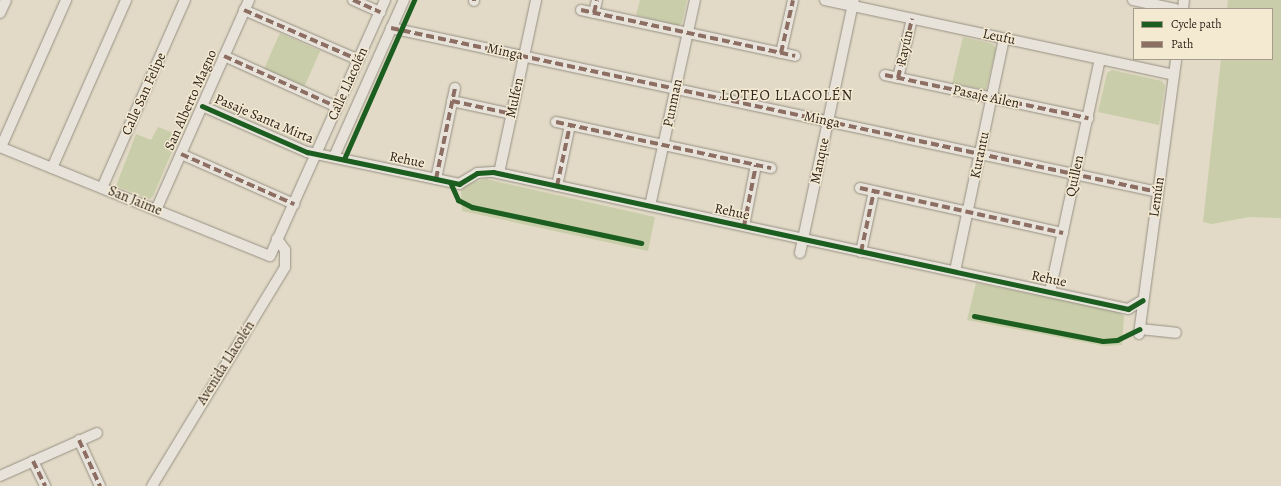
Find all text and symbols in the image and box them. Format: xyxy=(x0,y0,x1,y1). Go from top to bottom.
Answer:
legend xyxy=(1133,8,1273,60)
text: Cycle path xyxy=(1171,16,1222,32)
street label: Leufu xyxy=(981,25,1017,49)
street label: Rayún xyxy=(893,29,917,67)
text: Path xyxy=(1171,36,1193,52)
street label: Minga xyxy=(485,40,525,64)
street label: Calle Llacolén xyxy=(324,45,372,123)
street label: San Alberto Magno xyxy=(161,47,221,153)
street label: Calle San Felipe xyxy=(118,50,170,138)
street label: Mulfen xyxy=(503,76,527,120)
street label: Punman xyxy=(660,77,686,129)
street label: Pasaje Ailen xyxy=(951,82,1021,112)
district label: LOTEO LLACOLÉN xyxy=(721,87,853,105)
street label: Pasaje Santa Mirta xyxy=(212,91,316,147)
street label: Minga xyxy=(802,108,842,132)
street label: Kurantu xyxy=(967,130,993,180)
street label: Manque xyxy=(807,136,833,186)
street label: Rehue xyxy=(388,148,426,172)
street label: Quillen xyxy=(1062,154,1088,198)
street label: Lemún xyxy=(1146,176,1168,218)
street label: San Jaime xyxy=(106,183,164,219)
street label: Rehue xyxy=(713,200,751,224)
street label: Rehue xyxy=(1030,267,1068,291)
street label: Avenida Llacolén xyxy=(194,318,258,408)

